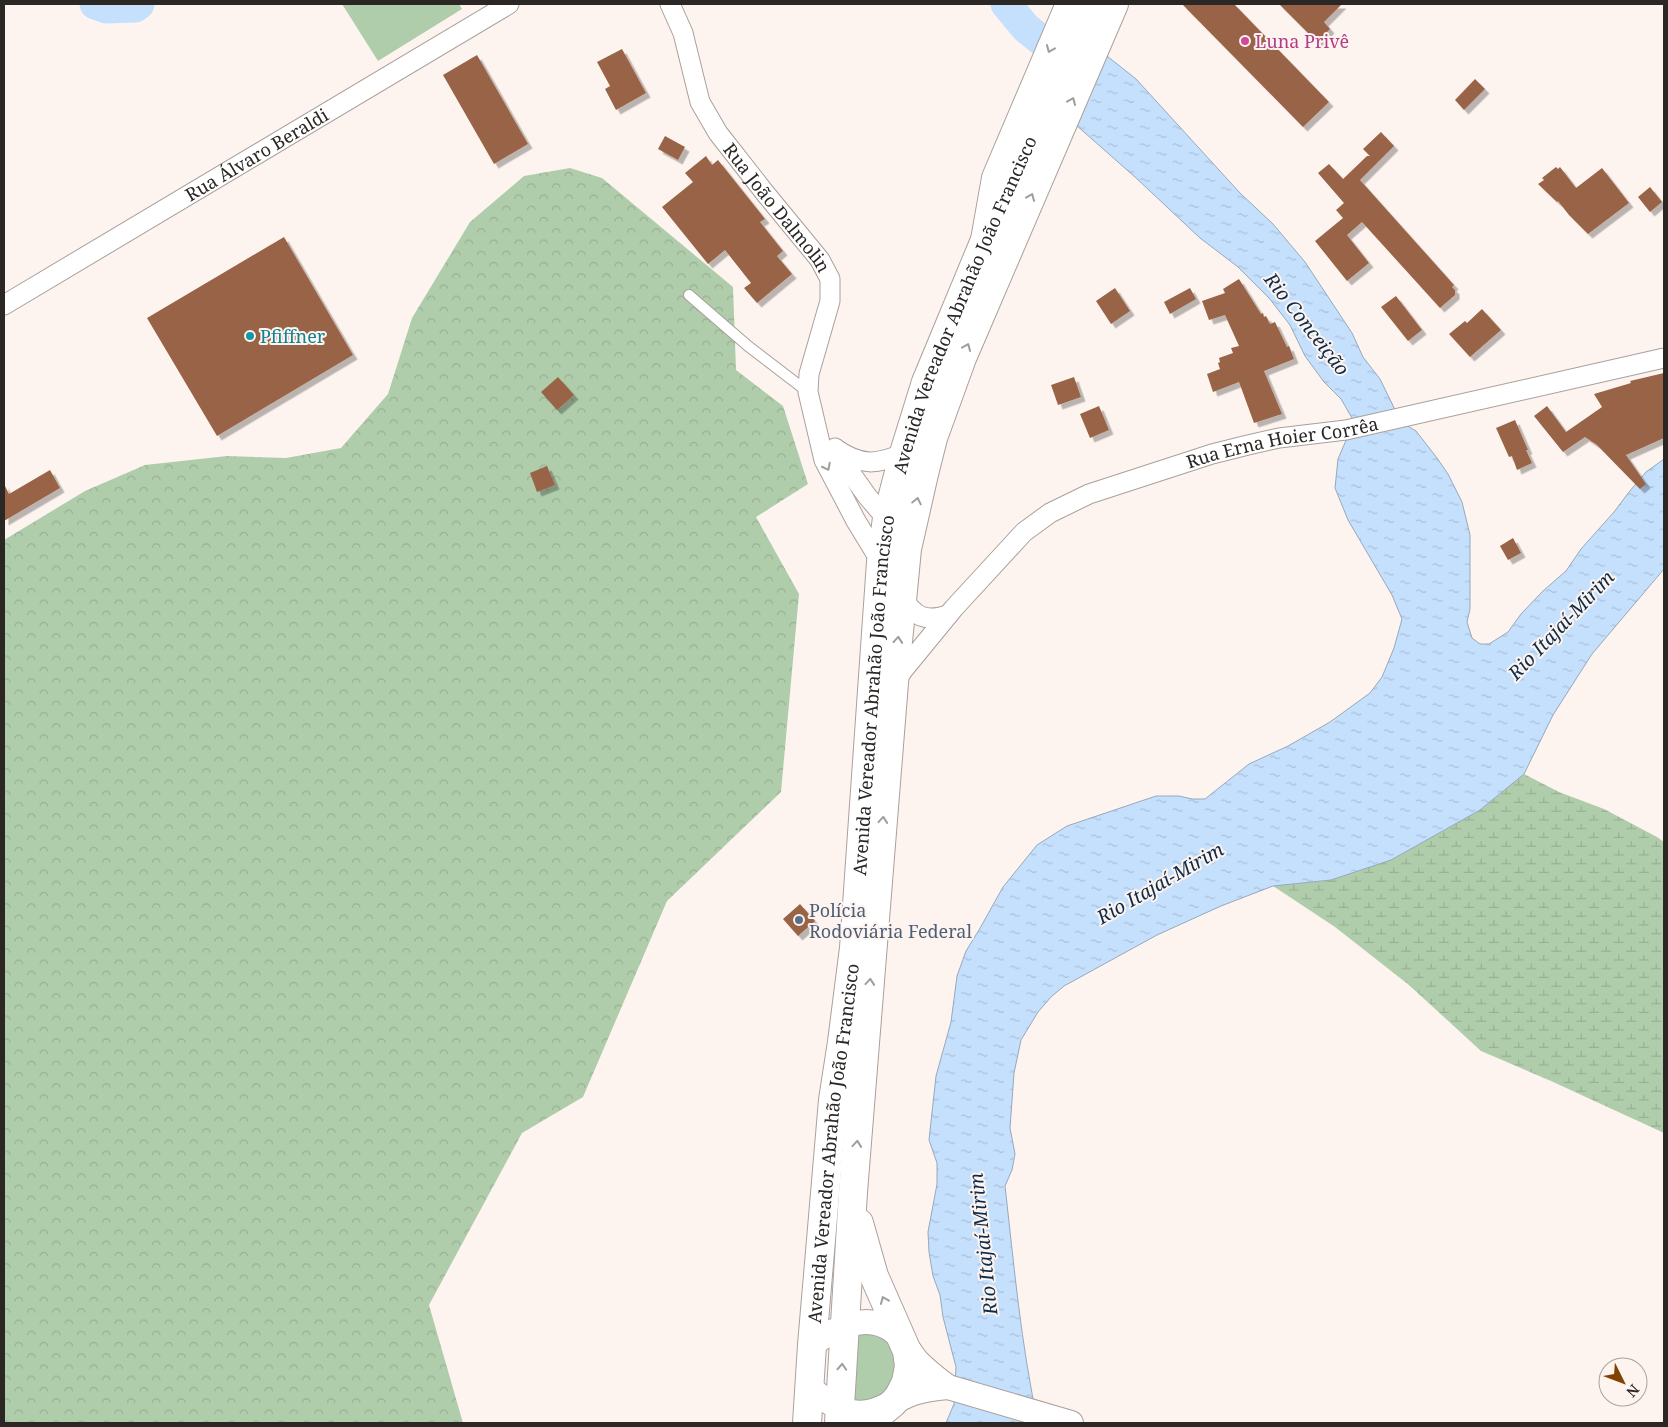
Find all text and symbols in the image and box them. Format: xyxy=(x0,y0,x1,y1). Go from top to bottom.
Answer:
place label: Luna Privê xyxy=(1255,29,1349,53)
marker: Luna Privê xyxy=(1239,35,1251,47)
one-way arrow xyxy=(1046,44,1056,52)
one-way arrow xyxy=(1066,97,1077,106)
street label: Rua Álvaro Beraldi xyxy=(181,102,333,206)
street label: Avenida Vereador Abrahão João Francisco xyxy=(887,132,1042,476)
street label: Rua João Dalmolin xyxy=(718,138,836,277)
one-way arrow xyxy=(1024,193,1035,202)
water label: Rio Conceição xyxy=(1258,266,1355,381)
place label: Pfiffner xyxy=(260,324,326,348)
marker: Pfiffner xyxy=(244,330,256,342)
one-way arrow xyxy=(961,343,971,351)
street label: Rua Erna Hoier Corrêa xyxy=(1183,411,1381,474)
one-way arrow xyxy=(821,462,832,471)
one-way arrow xyxy=(912,497,922,506)
street label: Avenida Vereador Abrahão João Francisco xyxy=(847,513,899,876)
water label: Rio Itajaí-Mirim xyxy=(1501,565,1620,686)
one-way arrow xyxy=(892,636,903,644)
one-way arrow xyxy=(878,815,889,823)
water label: Rio Itajaí-Mirim xyxy=(1091,836,1228,930)
place label: Polícia Rodoviária Federal xyxy=(809,898,972,943)
marker: Polícia Rodoviária Federal xyxy=(793,914,805,926)
street label: Avenida Vereador Abrahão João Francisco xyxy=(802,962,864,1324)
one-way arrow xyxy=(865,977,876,985)
one-way arrow xyxy=(852,1139,863,1147)
water label: Rio Itajaí-Mirim xyxy=(963,1172,1003,1317)
one-way arrow xyxy=(879,1296,889,1304)
north arrow xyxy=(1598,1357,1648,1407)
one-way arrow xyxy=(837,1363,848,1371)
text: N xyxy=(1622,1381,1644,1401)

